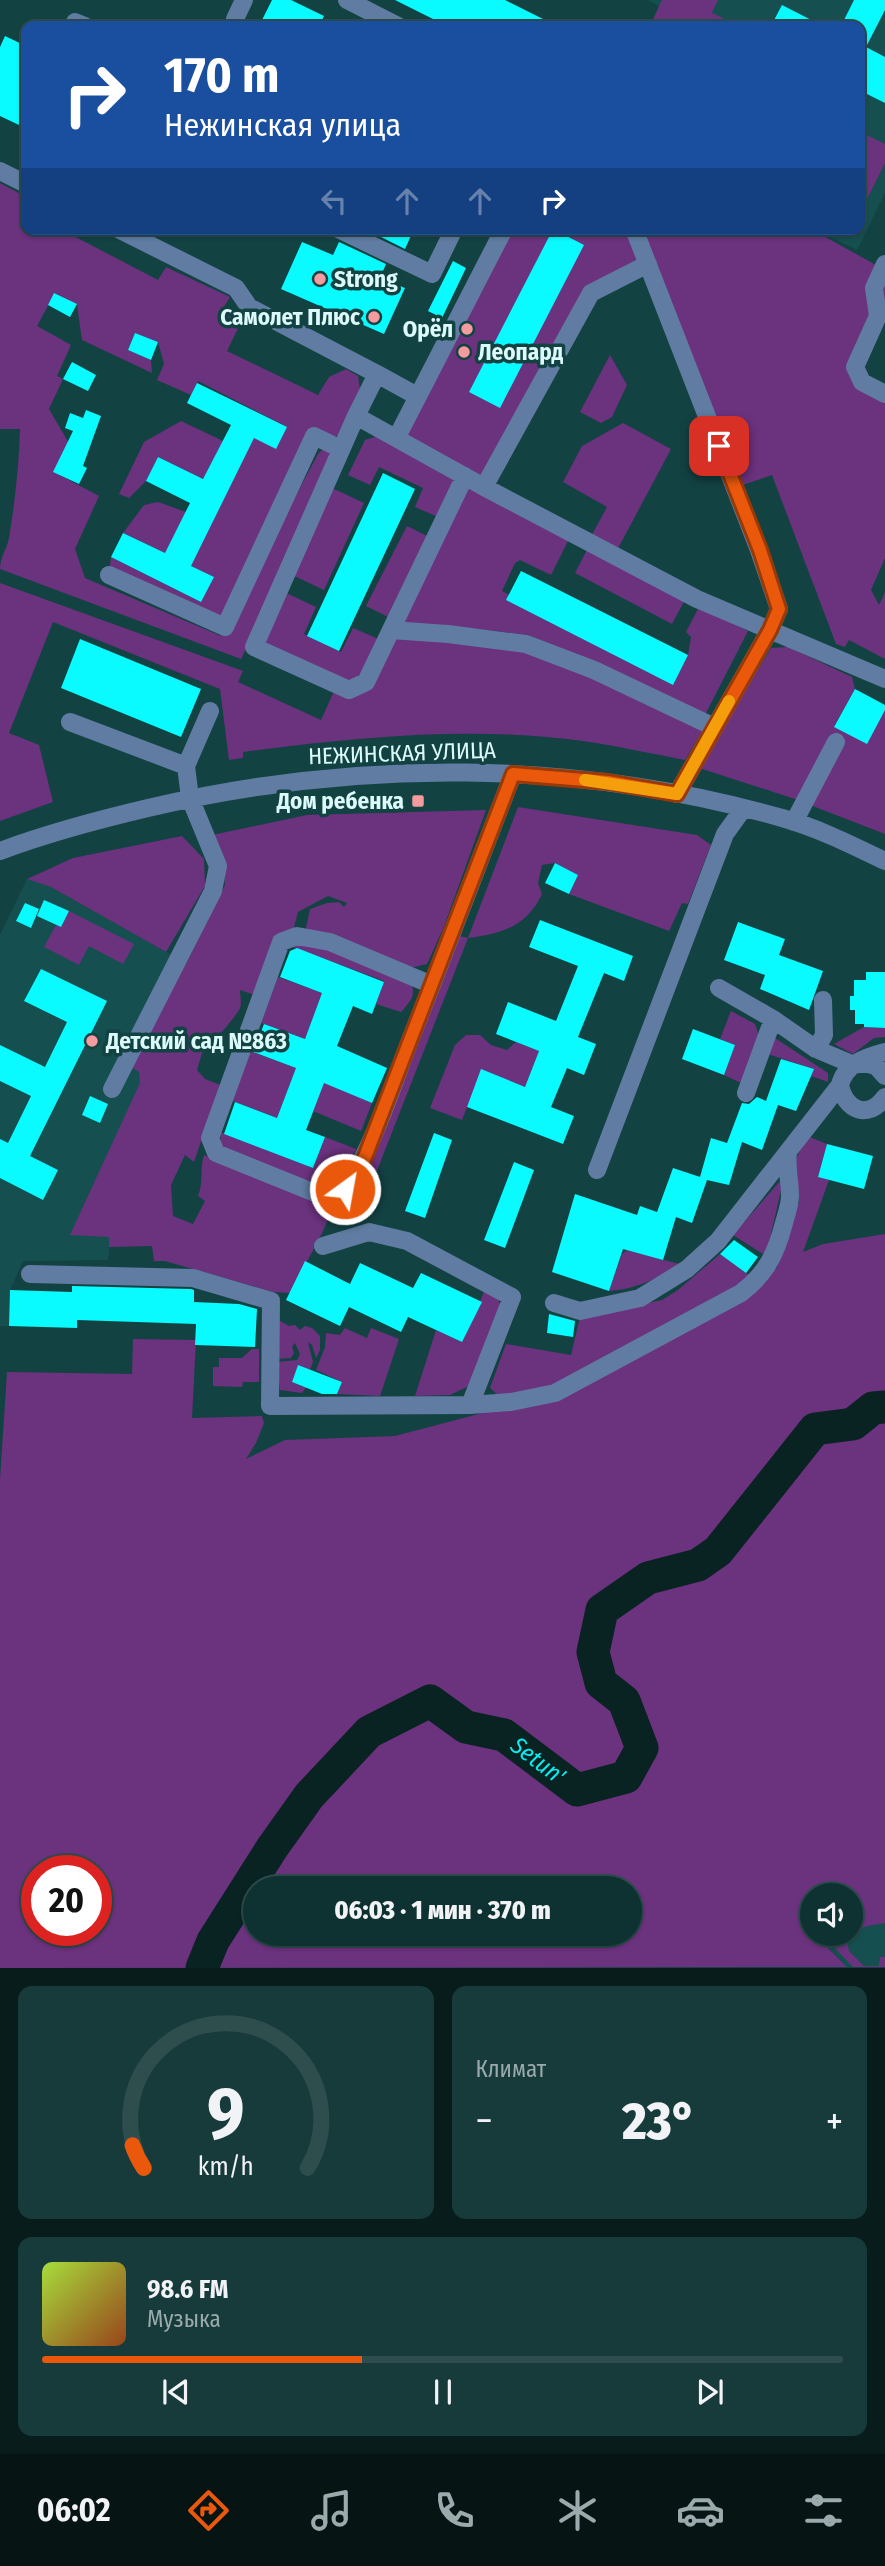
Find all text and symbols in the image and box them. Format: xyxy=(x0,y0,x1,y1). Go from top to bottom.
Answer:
text: 170 m xyxy=(164,46,280,105)
icon: right xyxy=(49,49,140,140)
text: Нежинская улица xyxy=(164,106,401,144)
icon: left xyxy=(315,182,353,220)
icon: ahead xyxy=(388,182,426,220)
icon: ahead xyxy=(461,182,499,220)
icon: right xyxy=(534,182,572,220)
place label: Strong xyxy=(334,265,398,293)
marker: Strong xyxy=(312,271,328,287)
place label: Самолет Плюс xyxy=(220,303,360,331)
marker: Самолет Плюс xyxy=(366,309,382,325)
place label: Орёл xyxy=(403,315,453,343)
marker: Орёл xyxy=(459,321,475,337)
place label: Леопард xyxy=(478,338,563,366)
marker: Леопард xyxy=(456,344,472,360)
pin xyxy=(689,416,749,476)
icon: arrive xyxy=(700,427,738,465)
street label: НЕЖИНСКАЯ УЛИЦА xyxy=(308,736,496,770)
place label: Дом ребенка xyxy=(276,787,404,815)
marker: Дом ребенка xyxy=(410,793,426,809)
place label: Детский сад №863 xyxy=(105,1027,287,1055)
marker: Детский сад №863 xyxy=(84,1033,100,1049)
position arrow xyxy=(308,1152,382,1226)
water label: Setun' xyxy=(505,1731,571,1790)
speed limit sign: 20 xyxy=(21,1855,112,1946)
map controls xyxy=(800,1883,863,1946)
button: sound xyxy=(800,1883,863,1946)
text: 06:03 · 1 мин · 370 m xyxy=(334,1895,551,1926)
text: Климат xyxy=(476,2055,546,2083)
text: 9 xyxy=(207,2071,245,2158)
text: 23° xyxy=(622,2090,696,2153)
text: − xyxy=(476,2098,493,2144)
text: + xyxy=(826,2098,843,2144)
text: km/h xyxy=(198,2152,254,2182)
text: 98.6 FM xyxy=(147,2274,228,2305)
text: Музыка xyxy=(147,2305,221,2333)
icon: previous xyxy=(157,2373,195,2411)
icon: pause xyxy=(424,2373,462,2411)
icon: next xyxy=(691,2373,729,2411)
icon: directions xyxy=(184,2486,233,2535)
icon: music xyxy=(307,2486,356,2535)
icon: phone xyxy=(430,2486,479,2535)
icon: climate xyxy=(553,2486,602,2535)
icon: car xyxy=(676,2486,725,2535)
icon: filters xyxy=(799,2486,848,2535)
text: 06:02 xyxy=(37,2491,111,2529)

